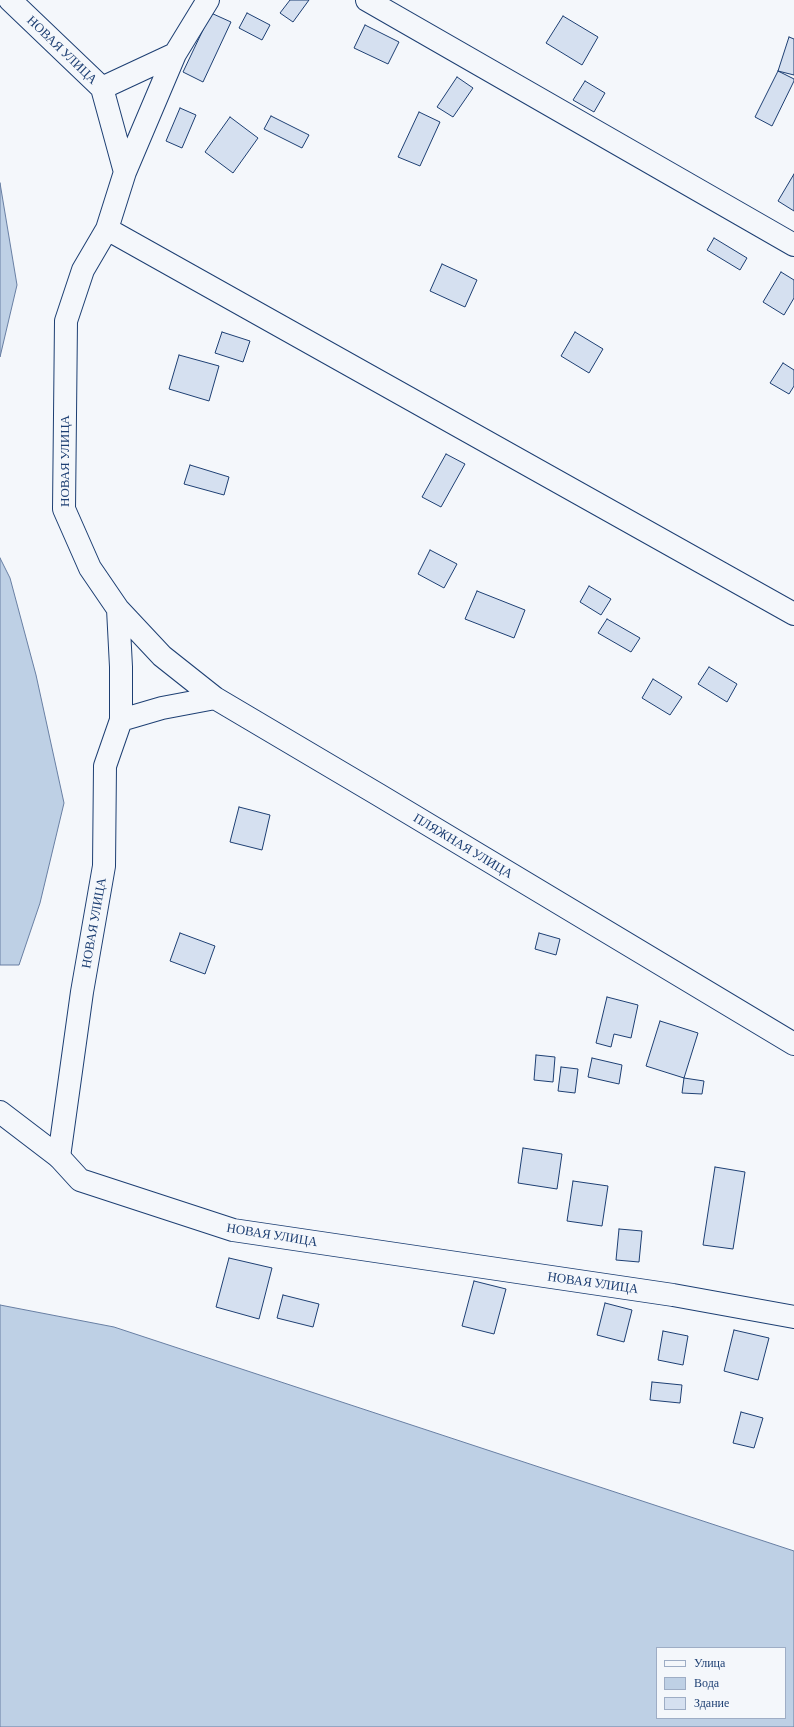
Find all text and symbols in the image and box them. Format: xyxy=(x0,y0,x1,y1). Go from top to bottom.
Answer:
street label: НОВАЯ УЛИЦА xyxy=(24,12,100,88)
street label: НОВАЯ УЛИЦА xyxy=(57,415,73,507)
street label: ПЛЯЖНАЯ УЛИЦА xyxy=(410,810,516,882)
street label: НОВАЯ УЛИЦА xyxy=(78,876,110,970)
street label: НОВАЯ УЛИЦА xyxy=(225,1220,319,1250)
street label: НОВАЯ УЛИЦА xyxy=(546,1269,640,1297)
legend xyxy=(656,1647,786,1719)
text: Улица xyxy=(694,1656,725,1670)
text: Вода xyxy=(694,1676,719,1690)
text: Здание xyxy=(694,1696,729,1710)

